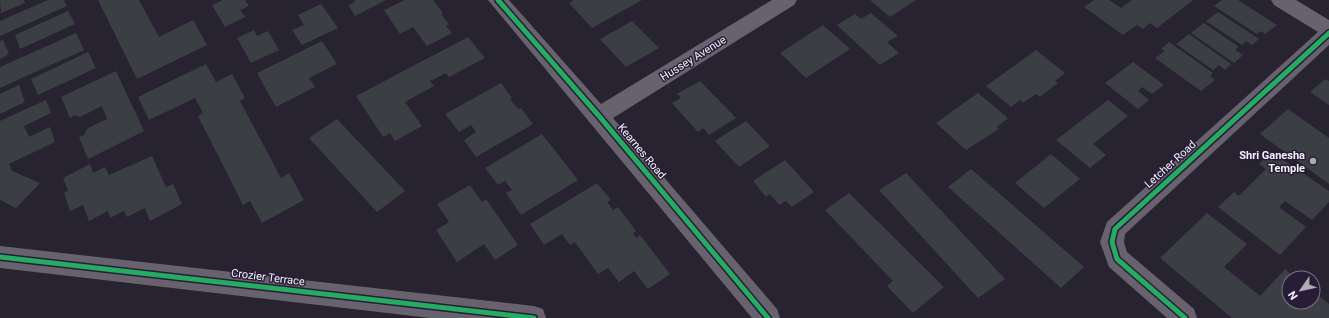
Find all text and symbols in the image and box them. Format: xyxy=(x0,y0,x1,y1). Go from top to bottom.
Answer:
street label: Hussey Avenue xyxy=(658,33,729,84)
street label: Kearnes Road xyxy=(615,121,668,181)
street label: Letcher Road xyxy=(1142,138,1199,191)
place label: Shri Ganesha Temple xyxy=(1239,149,1305,175)
marker: Shri Ganesha Temple xyxy=(1308,156,1318,166)
street label: Crozier Terrace xyxy=(230,267,306,288)
north arrow xyxy=(1281,270,1321,310)
text: N xyxy=(1285,288,1301,302)

